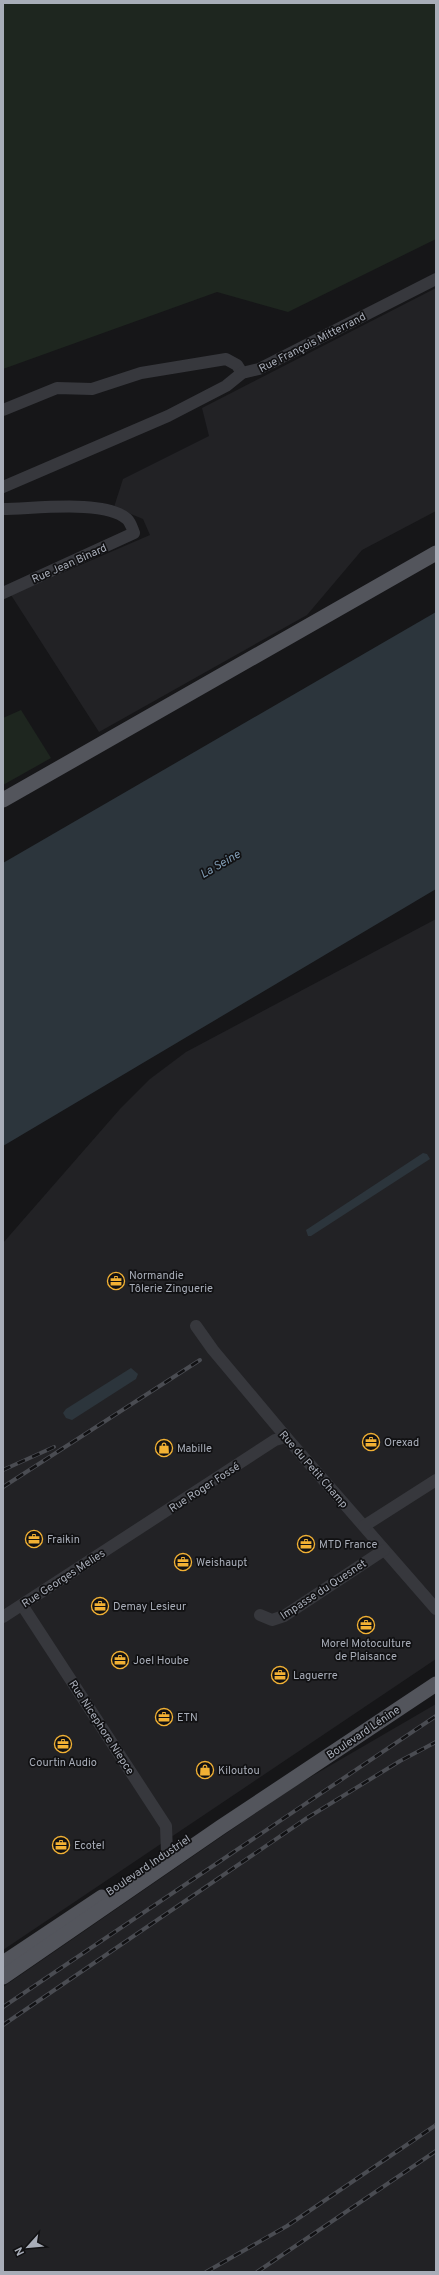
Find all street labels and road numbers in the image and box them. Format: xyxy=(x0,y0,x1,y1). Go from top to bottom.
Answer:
street label: Rue François Mitterrand xyxy=(257,310,368,376)
street label: Rue Jean Binard xyxy=(30,541,109,587)
street label: Rue du Petit Champ xyxy=(276,1428,351,1511)
street label: Rue Roger Fossé xyxy=(166,1460,243,1516)
street label: Rue Georges Melies xyxy=(19,1547,108,1611)
street label: Impasse du Quesnet xyxy=(278,1557,369,1623)
street label: Rue Nicephore Niepce xyxy=(65,1678,137,1777)
street label: Boulevard Lénine xyxy=(324,1703,403,1763)
street label: Boulevard Industriel xyxy=(104,1832,193,1899)

